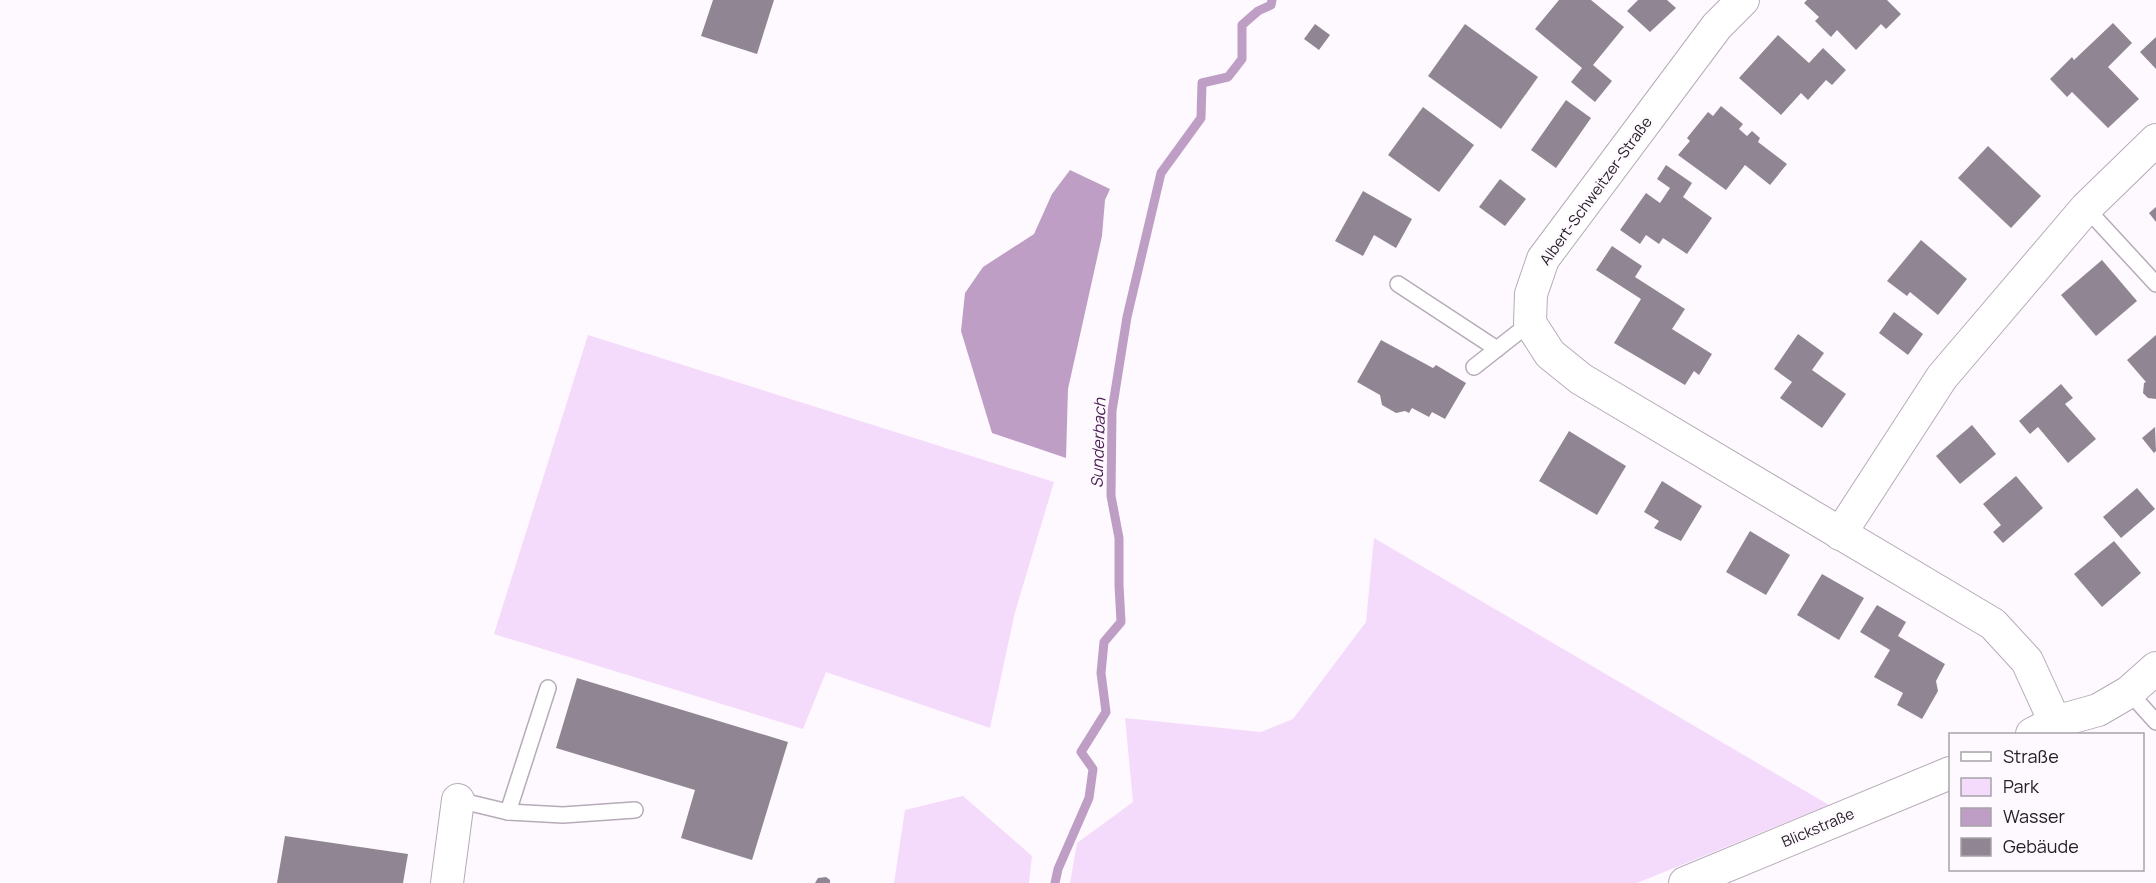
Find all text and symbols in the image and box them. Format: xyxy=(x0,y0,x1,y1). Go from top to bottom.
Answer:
street label: Albert-Schweitzer-Straße xyxy=(1535,112,1657,269)
water label: Sunderbach xyxy=(1085,397,1111,488)
legend xyxy=(1949,733,2144,871)
text: Straße xyxy=(2003,744,2059,768)
text: Park xyxy=(2003,774,2040,798)
street label: Blickstraße xyxy=(1778,803,1857,852)
text: Wasser xyxy=(2003,804,2065,828)
text: Gebäude xyxy=(2003,834,2079,858)

